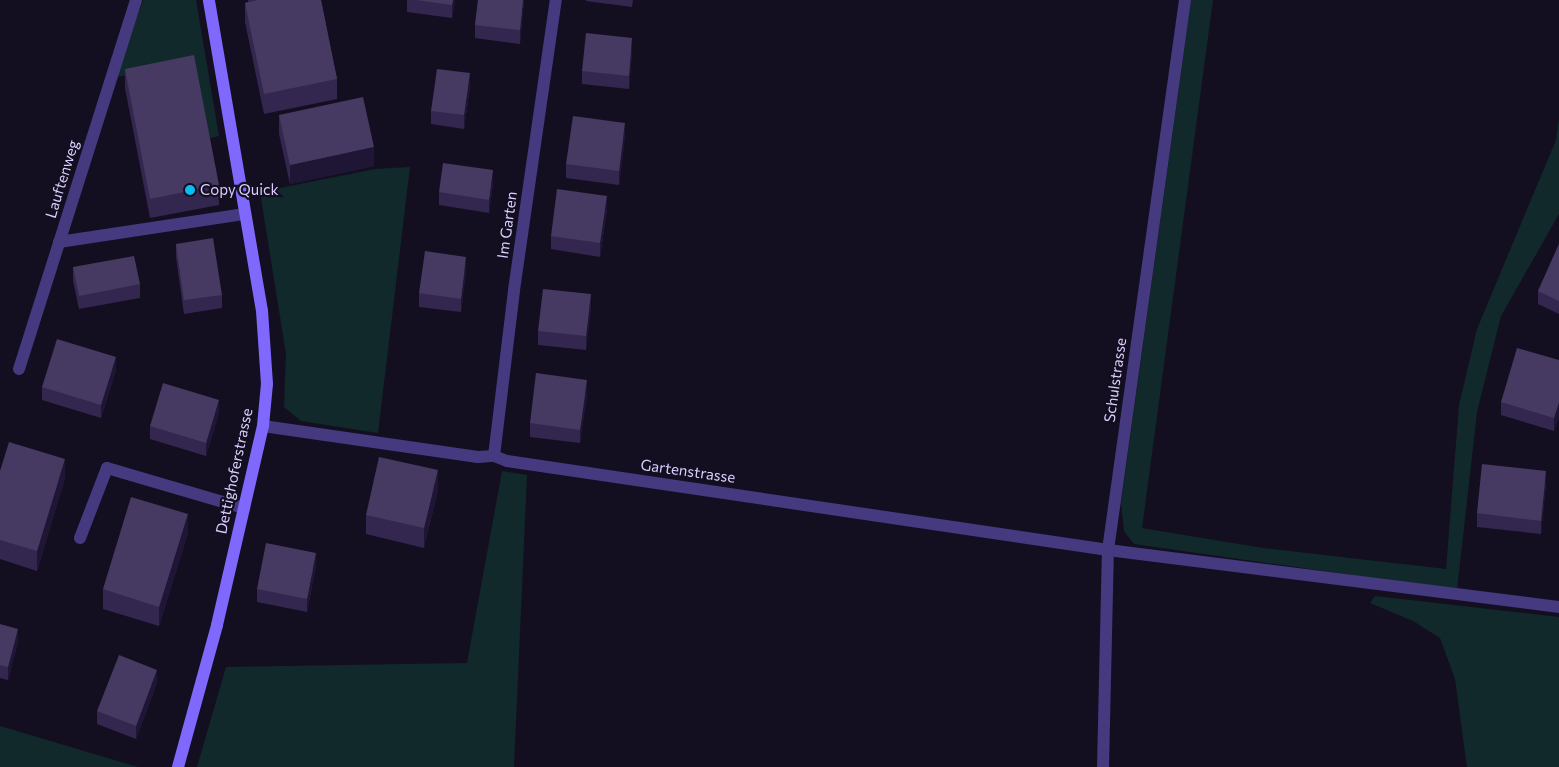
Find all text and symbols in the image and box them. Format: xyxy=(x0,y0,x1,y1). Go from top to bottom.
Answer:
street label: Lauftenweg xyxy=(42,138,82,220)
place label: Copy Quick xyxy=(200,181,279,199)
marker: Copy Quick xyxy=(184,184,196,196)
street label: Im Garten xyxy=(493,190,521,260)
street label: Schulstrasse xyxy=(1100,337,1130,423)
street label: Dettighoferstrasse xyxy=(212,407,256,535)
street label: Gartenstrasse xyxy=(639,455,737,487)

